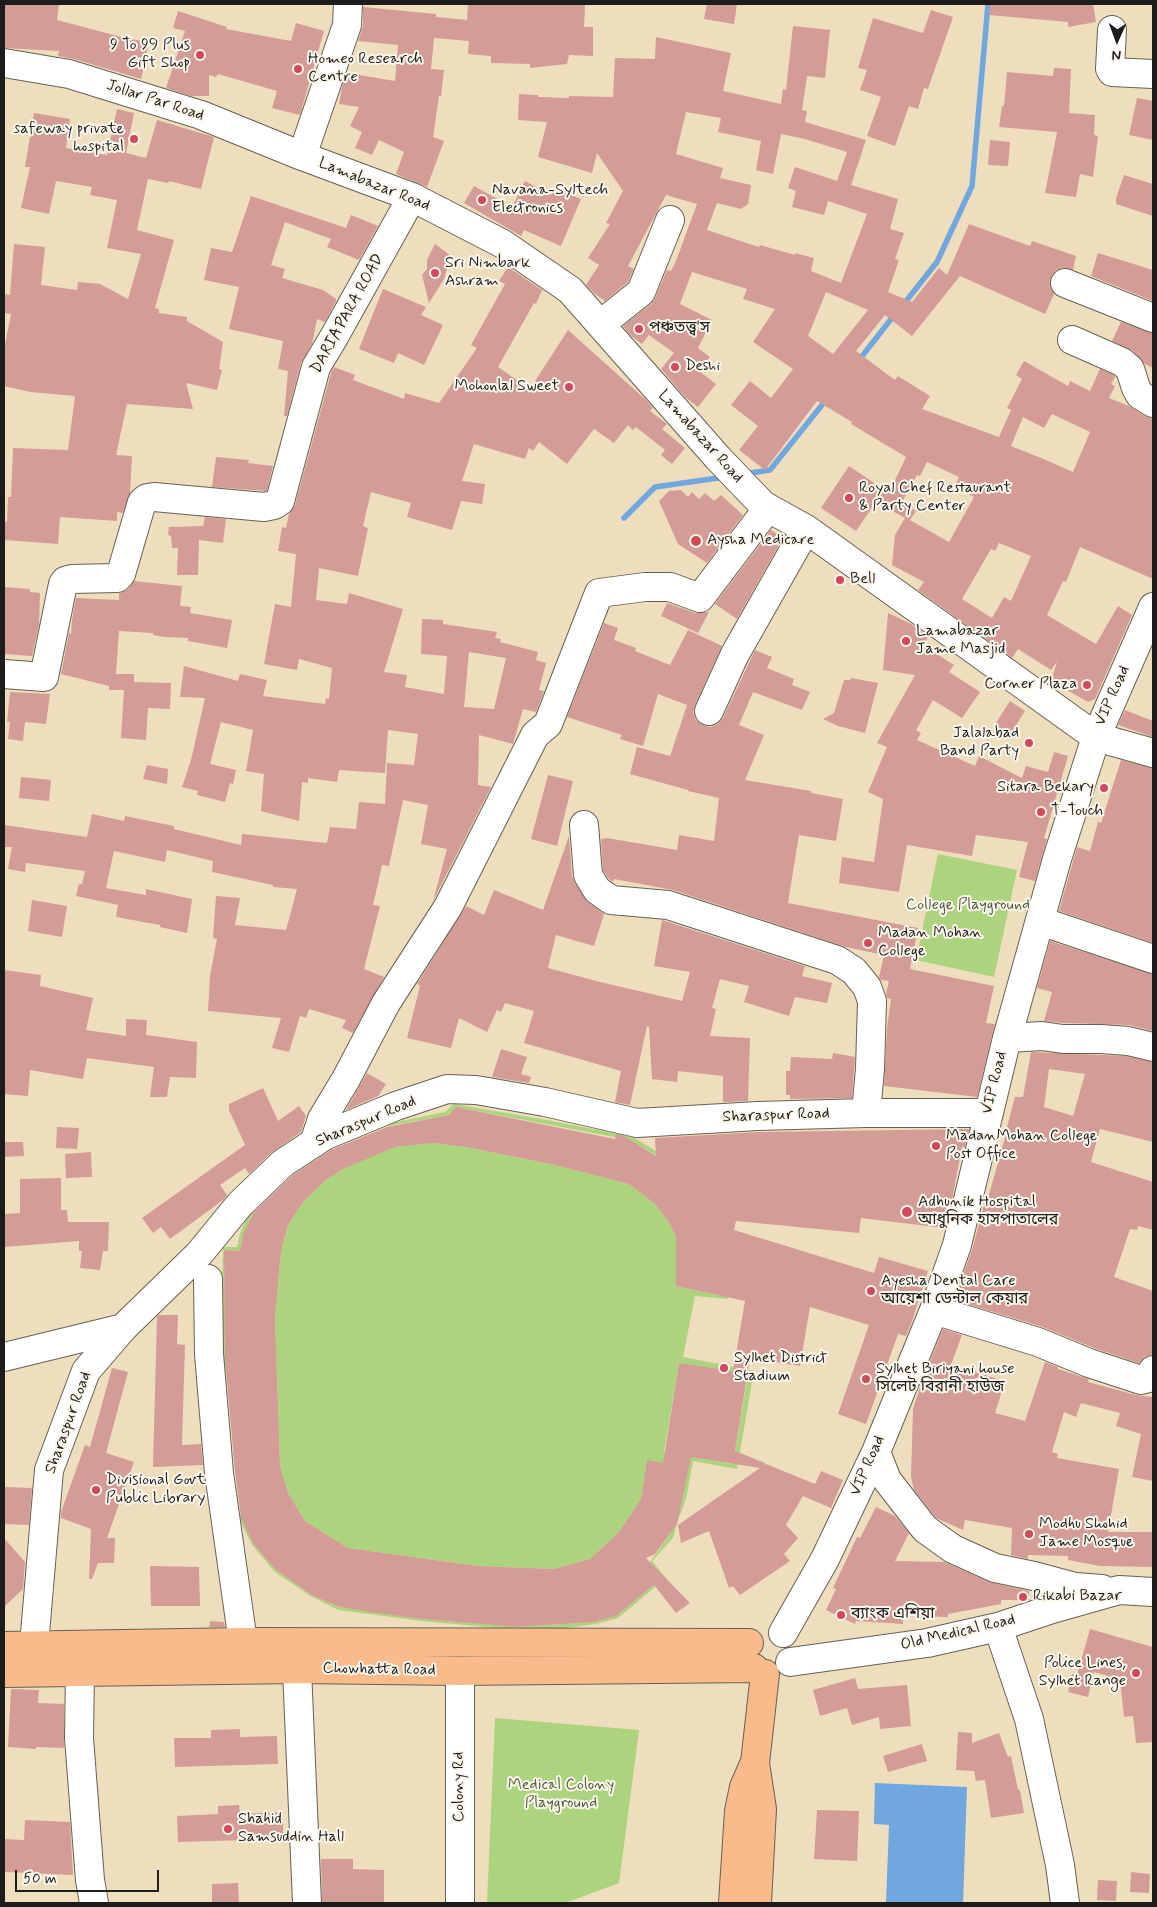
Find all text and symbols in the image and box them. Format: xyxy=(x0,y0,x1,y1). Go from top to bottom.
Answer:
north arrow xyxy=(1092,15,1142,65)
place label: 9 To 99 Plus Gift Shop xyxy=(110,36,190,74)
text: N xyxy=(1112,46,1121,64)
marker: 9 To 99 Plus Gift Shop xyxy=(194,49,206,61)
place label: Homeo Research Centre xyxy=(308,50,423,88)
marker: Homeo Research Centre xyxy=(292,63,304,75)
street label: Jollar Par Road xyxy=(104,76,206,126)
place label: safeway private hospital xyxy=(13,120,124,158)
marker: safeway private hospital xyxy=(128,133,140,145)
street label: Lamabazar Road xyxy=(315,154,433,216)
place label: Navana-Syltech Electronics xyxy=(492,181,608,219)
marker: Navana-Syltech Electronics xyxy=(476,194,488,206)
street label: DARIAPARA ROAD xyxy=(307,251,389,377)
place label: Sri Nimbark Ashram xyxy=(445,254,530,292)
marker: Sri Nimbark Ashram xyxy=(429,267,441,279)
place label: পঞ্চতত্ত্ব'স xyxy=(649,319,710,339)
marker: পঞ্চতত্ত্ব'স xyxy=(633,323,645,335)
place label: Deshi xyxy=(685,357,720,377)
marker: Deshi xyxy=(669,361,681,373)
place label: Mohonlal Sweet xyxy=(454,377,559,397)
marker: Mohonlal Sweet xyxy=(563,381,575,393)
street label: Lamabazar Road xyxy=(653,387,747,487)
place label: Royal Chef Restaurant & Party Center xyxy=(859,479,1011,517)
marker: Royal Chef Restaurant & Party Center xyxy=(843,492,855,504)
place label: Aysha Medicare xyxy=(707,531,814,551)
marker: Aysha Medicare xyxy=(689,534,703,548)
place label: Bell xyxy=(850,570,875,590)
marker: Bell xyxy=(834,574,846,586)
place label: Lamabazar Jame Masjid xyxy=(916,622,1005,660)
marker: Lamabazar Jame Masjid xyxy=(900,635,912,647)
street label: VIP Road xyxy=(1091,663,1135,729)
place label: Corner Plaza xyxy=(984,675,1077,695)
marker: Corner Plaza xyxy=(1081,679,1093,691)
place label: Jalalabad Band Party xyxy=(940,724,1019,762)
marker: Jalalabad Band Party xyxy=(1023,737,1035,749)
place label: Sitara Bekary xyxy=(997,778,1094,798)
marker: Sitara Bekary xyxy=(1098,782,1110,794)
place label: T-Touch xyxy=(1051,802,1103,822)
marker: T-Touch xyxy=(1035,806,1047,818)
park label: College Playground xyxy=(906,896,1030,916)
place label: Madan Mohan College xyxy=(878,924,982,962)
marker: Madan Mohan College xyxy=(862,937,874,949)
street label: VIP Road xyxy=(978,1050,1012,1116)
street label: Sharaspur Road xyxy=(313,1092,419,1152)
street label: Sharaspur Road xyxy=(722,1105,830,1127)
place label: MadanMohan College Post Office xyxy=(946,1127,1097,1165)
marker: MadanMohan College Post Office xyxy=(930,1140,942,1152)
place label: Adhunik Hospital আধুনিক হাসপাতালের xyxy=(918,1193,1058,1231)
marker: Adhunik Hospital আধুনিক হাসপাতালের xyxy=(900,1205,914,1219)
place label: Ayesha Dental Care আয়েশা ডেন্টাল কেয়ার xyxy=(881,1272,1028,1310)
marker: Ayesha Dental Care আয়েশা ডেন্টাল কেয়ার xyxy=(865,1285,877,1297)
place label: Sylhet District Stadium xyxy=(734,1349,827,1387)
place label: Sylhet Biriyani house সিলেট বিরানী হাউজ xyxy=(876,1360,1015,1398)
marker: Sylhet District Stadium xyxy=(718,1362,730,1374)
street label: Sharaspur Road xyxy=(42,1369,96,1477)
marker: Sylhet Biriyani house সিলেট বিরানী হাউজ xyxy=(860,1373,872,1385)
street label: VIP Road xyxy=(846,1433,890,1499)
place label: Divisional Govt Public Library xyxy=(106,1471,206,1509)
marker: Divisional Govt Public Library xyxy=(90,1484,102,1496)
place label: Modhu Shohid Jame Mosque xyxy=(1039,1515,1134,1553)
marker: Modhu Shohid Jame Mosque xyxy=(1023,1528,1035,1540)
place label: Rikabi Bazar xyxy=(1033,1587,1122,1607)
marker: Rikabi Bazar xyxy=(1017,1591,1029,1603)
place label: ব্যাংক এশিয়া xyxy=(851,1605,934,1625)
marker: ব্যাংক এশিয়া xyxy=(835,1609,847,1621)
street label: Old Medical Road xyxy=(899,1610,1017,1656)
place label: Police Lines, Sylhet Range xyxy=(1039,1654,1126,1692)
street label: Chowhatta Road xyxy=(322,1659,436,1681)
marker: Police Lines, Sylhet Range xyxy=(1130,1667,1142,1679)
street label: Colony Rd xyxy=(450,1752,470,1822)
park label: Medical Colony Playground xyxy=(508,1776,614,1814)
place label: Shahid Samsuddin Hall xyxy=(238,1810,344,1848)
marker: Shahid Samsuddin Hall xyxy=(222,1823,234,1835)
scale bar xyxy=(18,1860,161,1892)
text: 50 m xyxy=(23,1869,57,1889)

